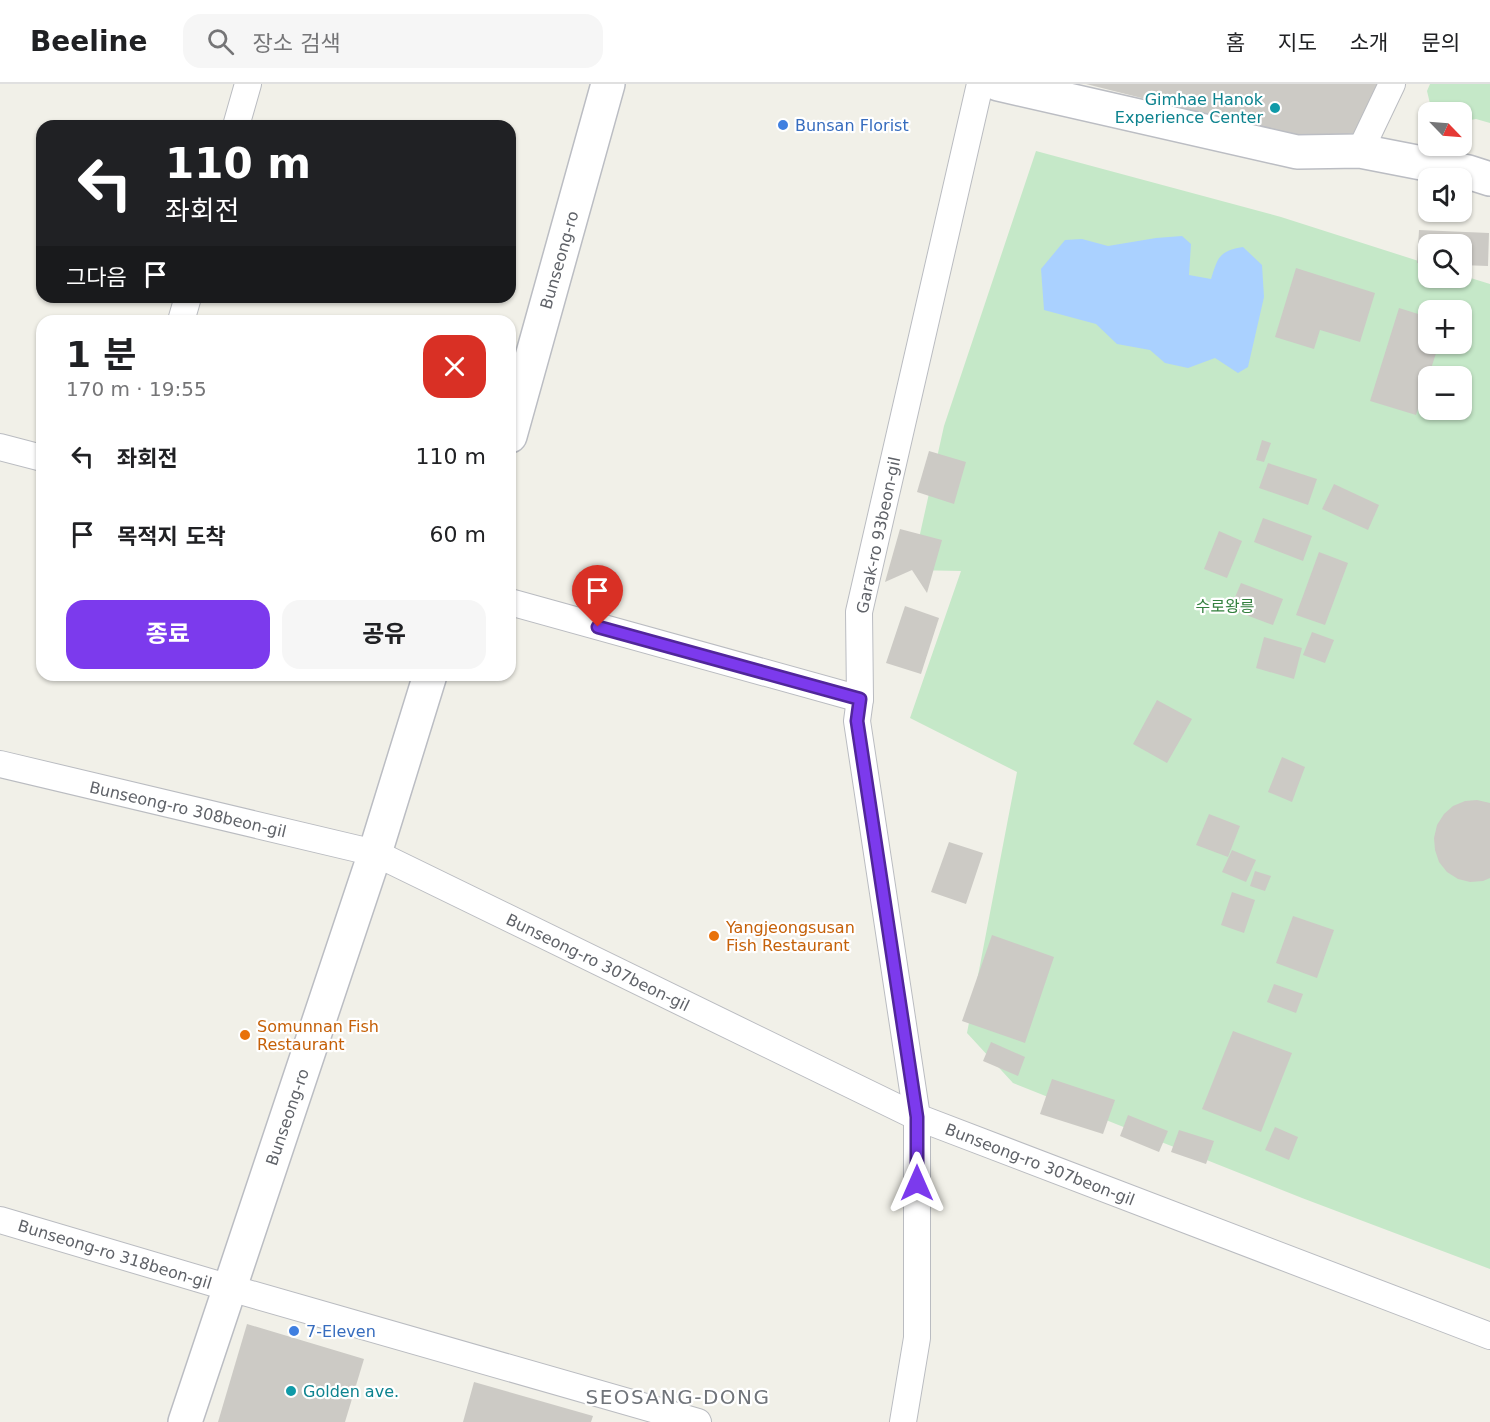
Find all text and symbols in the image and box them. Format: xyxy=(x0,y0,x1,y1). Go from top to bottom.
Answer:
search box xyxy=(183,14,603,68)
text: Beeline xyxy=(30,25,147,58)
icon: search xyxy=(204,25,237,58)
text: 장소 검색 xyxy=(252,31,340,56)
text: 홈 xyxy=(1226,31,1245,55)
text: 지도 xyxy=(1278,31,1317,55)
text: 소개 xyxy=(1350,31,1388,55)
text: 문의 xyxy=(1421,31,1460,55)
place label: Gimhae Hanok Experience Center xyxy=(1115,90,1264,127)
marker: Gimhae Hanok Experience Center xyxy=(1268,101,1282,115)
north arrow xyxy=(1418,102,1472,156)
map controls xyxy=(1418,102,1472,420)
place label: Bunsan Florist xyxy=(795,116,909,135)
marker: Bunsan Florist xyxy=(776,118,790,132)
text: 110 m xyxy=(165,139,311,188)
icon: left xyxy=(66,144,144,222)
button: sound xyxy=(1418,168,1472,222)
text: 좌회전 xyxy=(165,195,240,226)
street label: Bunseong-ro xyxy=(536,209,583,311)
button: search xyxy=(1418,234,1472,288)
icon: arrive xyxy=(139,258,172,291)
text: 그다음 xyxy=(66,265,127,290)
button: + xyxy=(1418,300,1472,354)
text: 1 분 xyxy=(66,334,137,375)
button: close xyxy=(423,335,486,398)
button: − xyxy=(1418,366,1472,420)
text: 170 m · 19:55 xyxy=(66,377,207,401)
icon: left xyxy=(66,440,99,473)
text: 110 m xyxy=(416,444,486,469)
text: 좌회전 xyxy=(117,446,178,471)
street label: Garak-ro 93beon-gil xyxy=(853,455,904,615)
icon: arrive xyxy=(66,518,99,551)
text: 60 m xyxy=(430,522,486,547)
text: 목적지 도착 xyxy=(117,524,226,549)
pin xyxy=(572,565,623,627)
icon: arrive xyxy=(581,574,614,607)
park label: 수로왕릉 xyxy=(1196,597,1254,616)
button: 종료 xyxy=(66,600,270,669)
button: 공유 xyxy=(282,600,486,669)
street label: Bunseong-ro 308beon-gil xyxy=(87,778,288,841)
street label: Bunseong-ro 307beon-gil xyxy=(503,910,693,1015)
place label: Yangjeongsusan Fish Restaurant xyxy=(725,918,855,955)
marker: Yangjeongsusan Fish Restaurant xyxy=(707,929,721,943)
place label: Somunnan Fish Restaurant xyxy=(257,1017,379,1054)
marker: Somunnan Fish Restaurant xyxy=(238,1028,252,1042)
street label: Bunseong-ro xyxy=(262,1066,313,1168)
street label: Bunseong-ro 307beon-gil xyxy=(942,1119,1137,1209)
position arrow xyxy=(885,1151,949,1215)
street label: Bunseong-ro 318beon-gil xyxy=(16,1216,214,1293)
place label: 7-Eleven xyxy=(306,1322,376,1341)
marker: 7-Eleven xyxy=(287,1324,301,1338)
place label: Golden ave. xyxy=(303,1382,399,1401)
marker: Golden ave. xyxy=(284,1384,298,1398)
district label: SEOSANG-DONG xyxy=(585,1385,771,1409)

